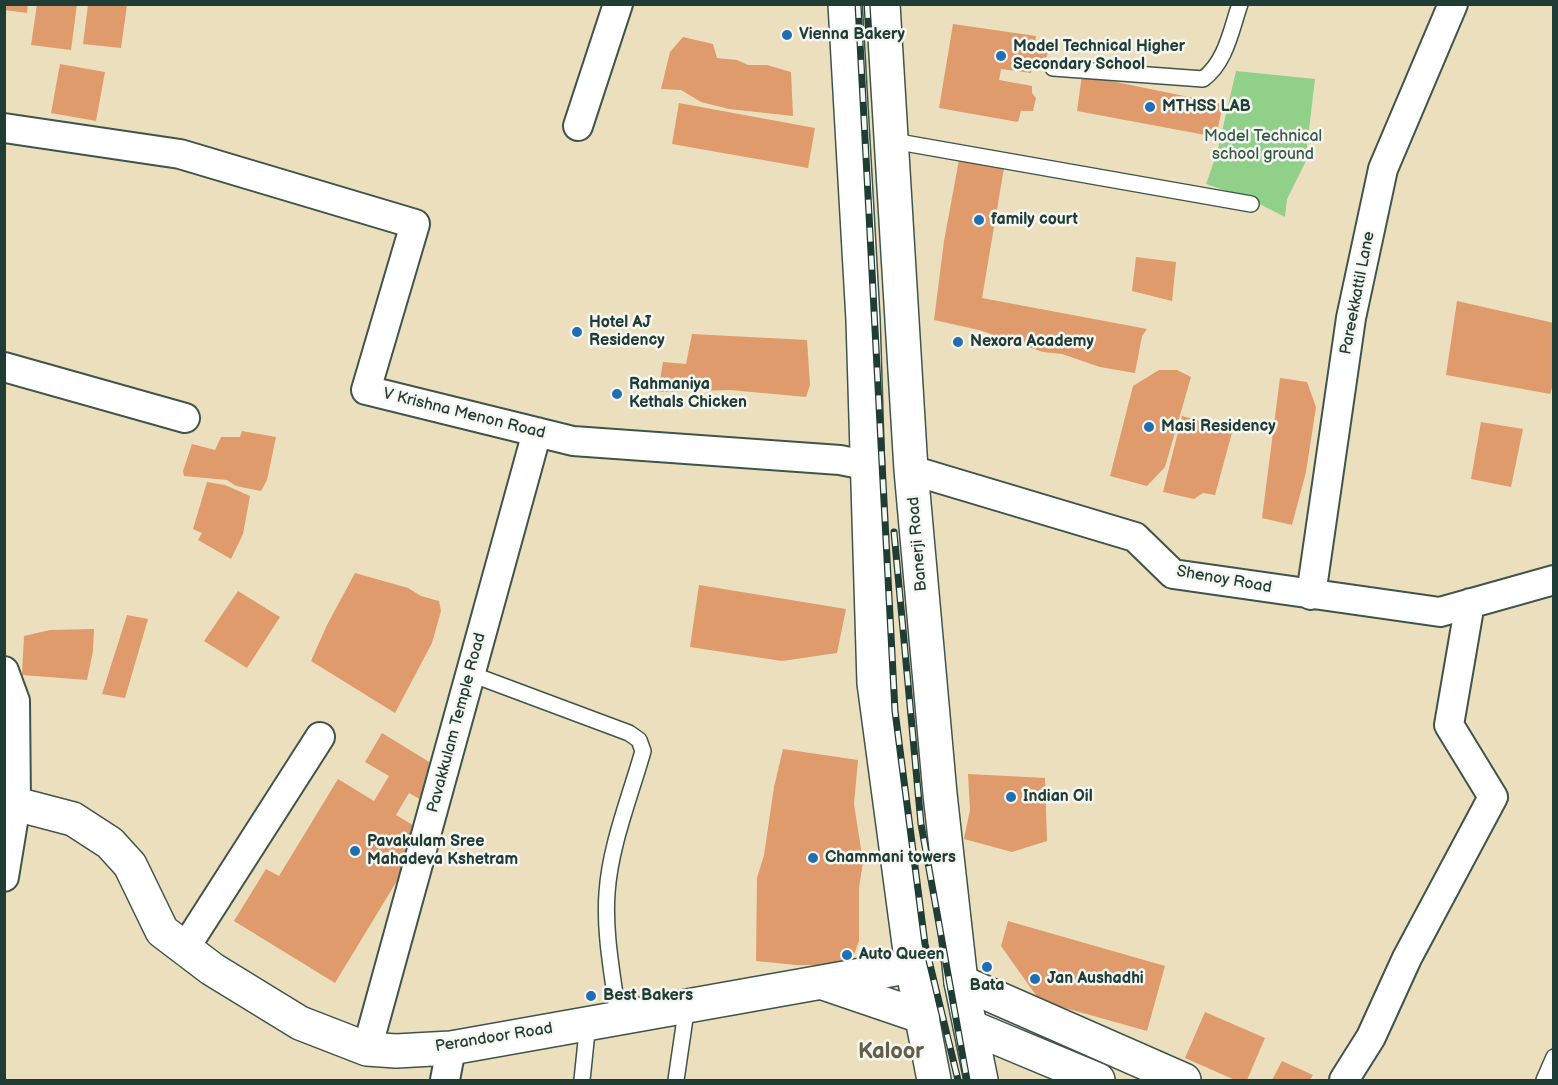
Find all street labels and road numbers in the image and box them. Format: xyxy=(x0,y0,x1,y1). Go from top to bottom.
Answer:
street label: Pareekkattil Lane xyxy=(1337,230,1379,356)
street label: V Krishna Menon Road xyxy=(381,385,547,443)
street label: Banerji Road xyxy=(904,496,932,592)
street label: Shenoy Road xyxy=(1175,562,1273,598)
street label: Pavakkulam Temple Road xyxy=(424,631,490,815)
street label: Perandoor Road xyxy=(434,1019,554,1057)

